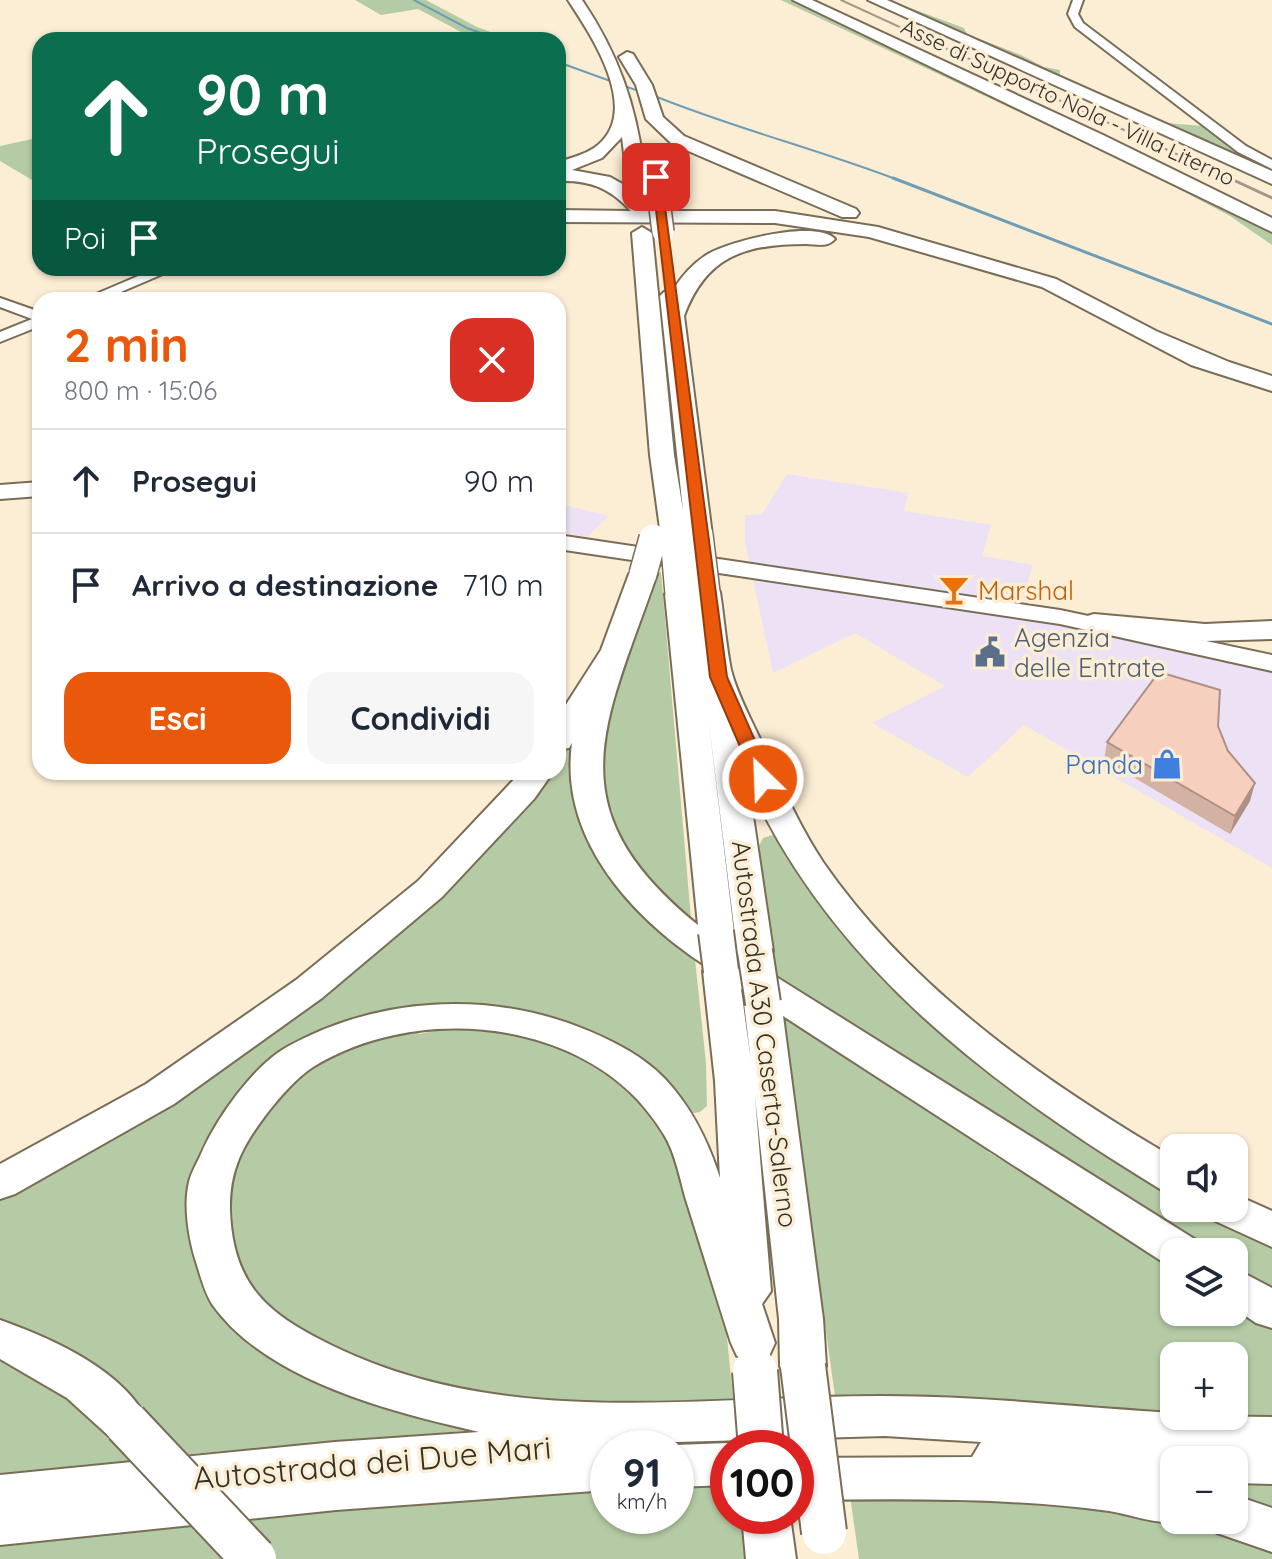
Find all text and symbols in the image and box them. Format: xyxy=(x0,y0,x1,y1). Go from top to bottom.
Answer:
street label: Asse di Supporto Nola - Villa Literno xyxy=(897,12,1239,192)
text: 90 m xyxy=(196,59,330,129)
icon: ahead xyxy=(64,64,168,168)
text: Prosegui xyxy=(196,128,340,173)
pin xyxy=(622,143,690,211)
icon: arrive xyxy=(634,155,678,199)
icon: arrive xyxy=(122,216,166,260)
text: Poi xyxy=(64,219,106,257)
text: 2 min xyxy=(64,314,189,374)
button: close xyxy=(450,318,534,402)
text: 800 m · 15:06 xyxy=(64,374,217,407)
icon: ahead xyxy=(64,459,108,503)
text: Prosegui xyxy=(132,462,257,500)
text: 90 m xyxy=(464,462,534,500)
icon: arrive xyxy=(64,563,108,607)
text: Arrivo a destinazione xyxy=(132,566,438,604)
text: 710 m xyxy=(462,566,544,604)
bar icon: Marshal xyxy=(937,573,971,607)
place label: Marshal xyxy=(978,574,1074,607)
place label: Agenzia delle Entrate xyxy=(1014,621,1165,684)
public building icon: Agenzia delle Entrate xyxy=(973,635,1007,669)
button: Esci xyxy=(64,672,291,764)
button: Condividi xyxy=(307,672,534,764)
position arrow xyxy=(721,737,805,821)
shop icon: Panda xyxy=(1150,747,1184,781)
place label: Panda xyxy=(1065,748,1143,781)
street label: Autostrada A30 Caserta-Salerno xyxy=(725,839,805,1229)
map controls xyxy=(1160,1134,1248,1534)
button: sound xyxy=(1160,1134,1248,1222)
button: layers xyxy=(1160,1238,1248,1326)
button: + xyxy=(1160,1342,1248,1430)
street label: Autostrada dei Due Mari xyxy=(191,1426,553,1498)
speed limit sign: 100 xyxy=(710,1430,814,1534)
button: − xyxy=(1160,1446,1248,1534)
text: 91 xyxy=(623,1447,661,1497)
text: km/h xyxy=(617,1489,667,1514)

